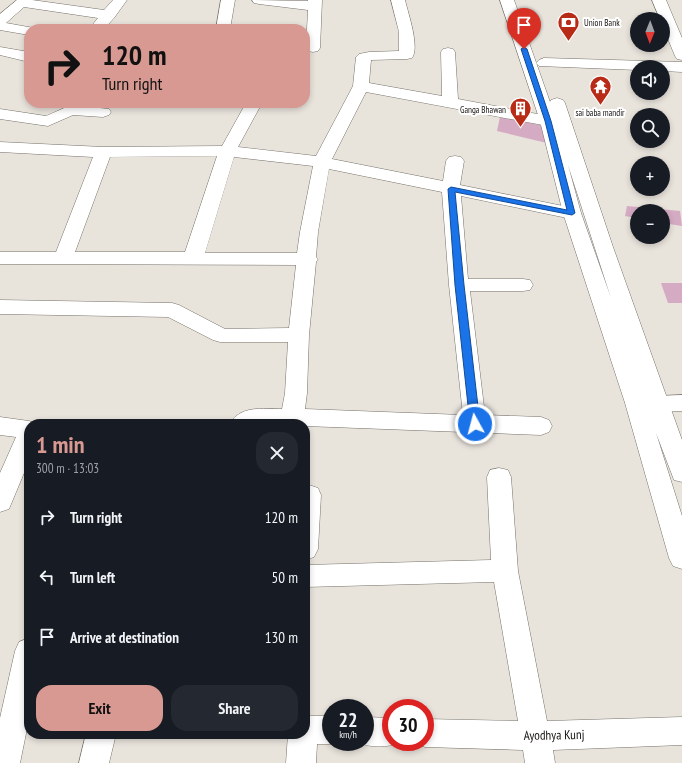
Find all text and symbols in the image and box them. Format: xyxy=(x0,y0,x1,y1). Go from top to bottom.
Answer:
pin xyxy=(507,8,541,49)
bank icon: Union Bank xyxy=(555,9,581,42)
north arrow xyxy=(630,12,670,52)
map controls xyxy=(630,12,670,244)
icon: arrive xyxy=(513,14,535,36)
place label: Union Bank xyxy=(584,17,620,28)
text: 120 m xyxy=(102,36,166,73)
icon: right xyxy=(36,40,88,92)
button: sound xyxy=(630,60,670,100)
text: Turn right xyxy=(102,72,162,95)
temple icon: sai baba mandir xyxy=(587,74,613,107)
building icon: Ganga Bhawan xyxy=(508,96,534,129)
place label: Ganga Bhawan xyxy=(460,104,506,115)
place label: sai baba mandir xyxy=(575,107,625,118)
button: search xyxy=(630,108,670,148)
button: + xyxy=(630,156,670,196)
button: − xyxy=(630,204,670,244)
position arrow xyxy=(454,403,496,445)
text: 1 min xyxy=(36,429,84,460)
button: close xyxy=(256,432,298,474)
text: 300 m · 13:03 xyxy=(36,460,99,477)
icon: right xyxy=(36,506,58,528)
text: Turn right xyxy=(70,508,122,527)
text: 120 m xyxy=(265,508,298,527)
icon: left xyxy=(36,566,58,588)
text: Turn left xyxy=(70,568,115,587)
text: 50 m xyxy=(272,568,298,587)
icon: arrive xyxy=(36,626,58,648)
text: Arrive at destination xyxy=(70,628,179,647)
text: 130 m xyxy=(265,628,298,647)
button: Exit xyxy=(36,685,163,731)
button: Share xyxy=(171,685,298,731)
speed limit sign: 30 xyxy=(382,699,434,751)
text: 22 xyxy=(338,707,358,733)
street label: Ayodhya Kunj xyxy=(523,726,585,744)
text: km/h xyxy=(339,728,357,741)

